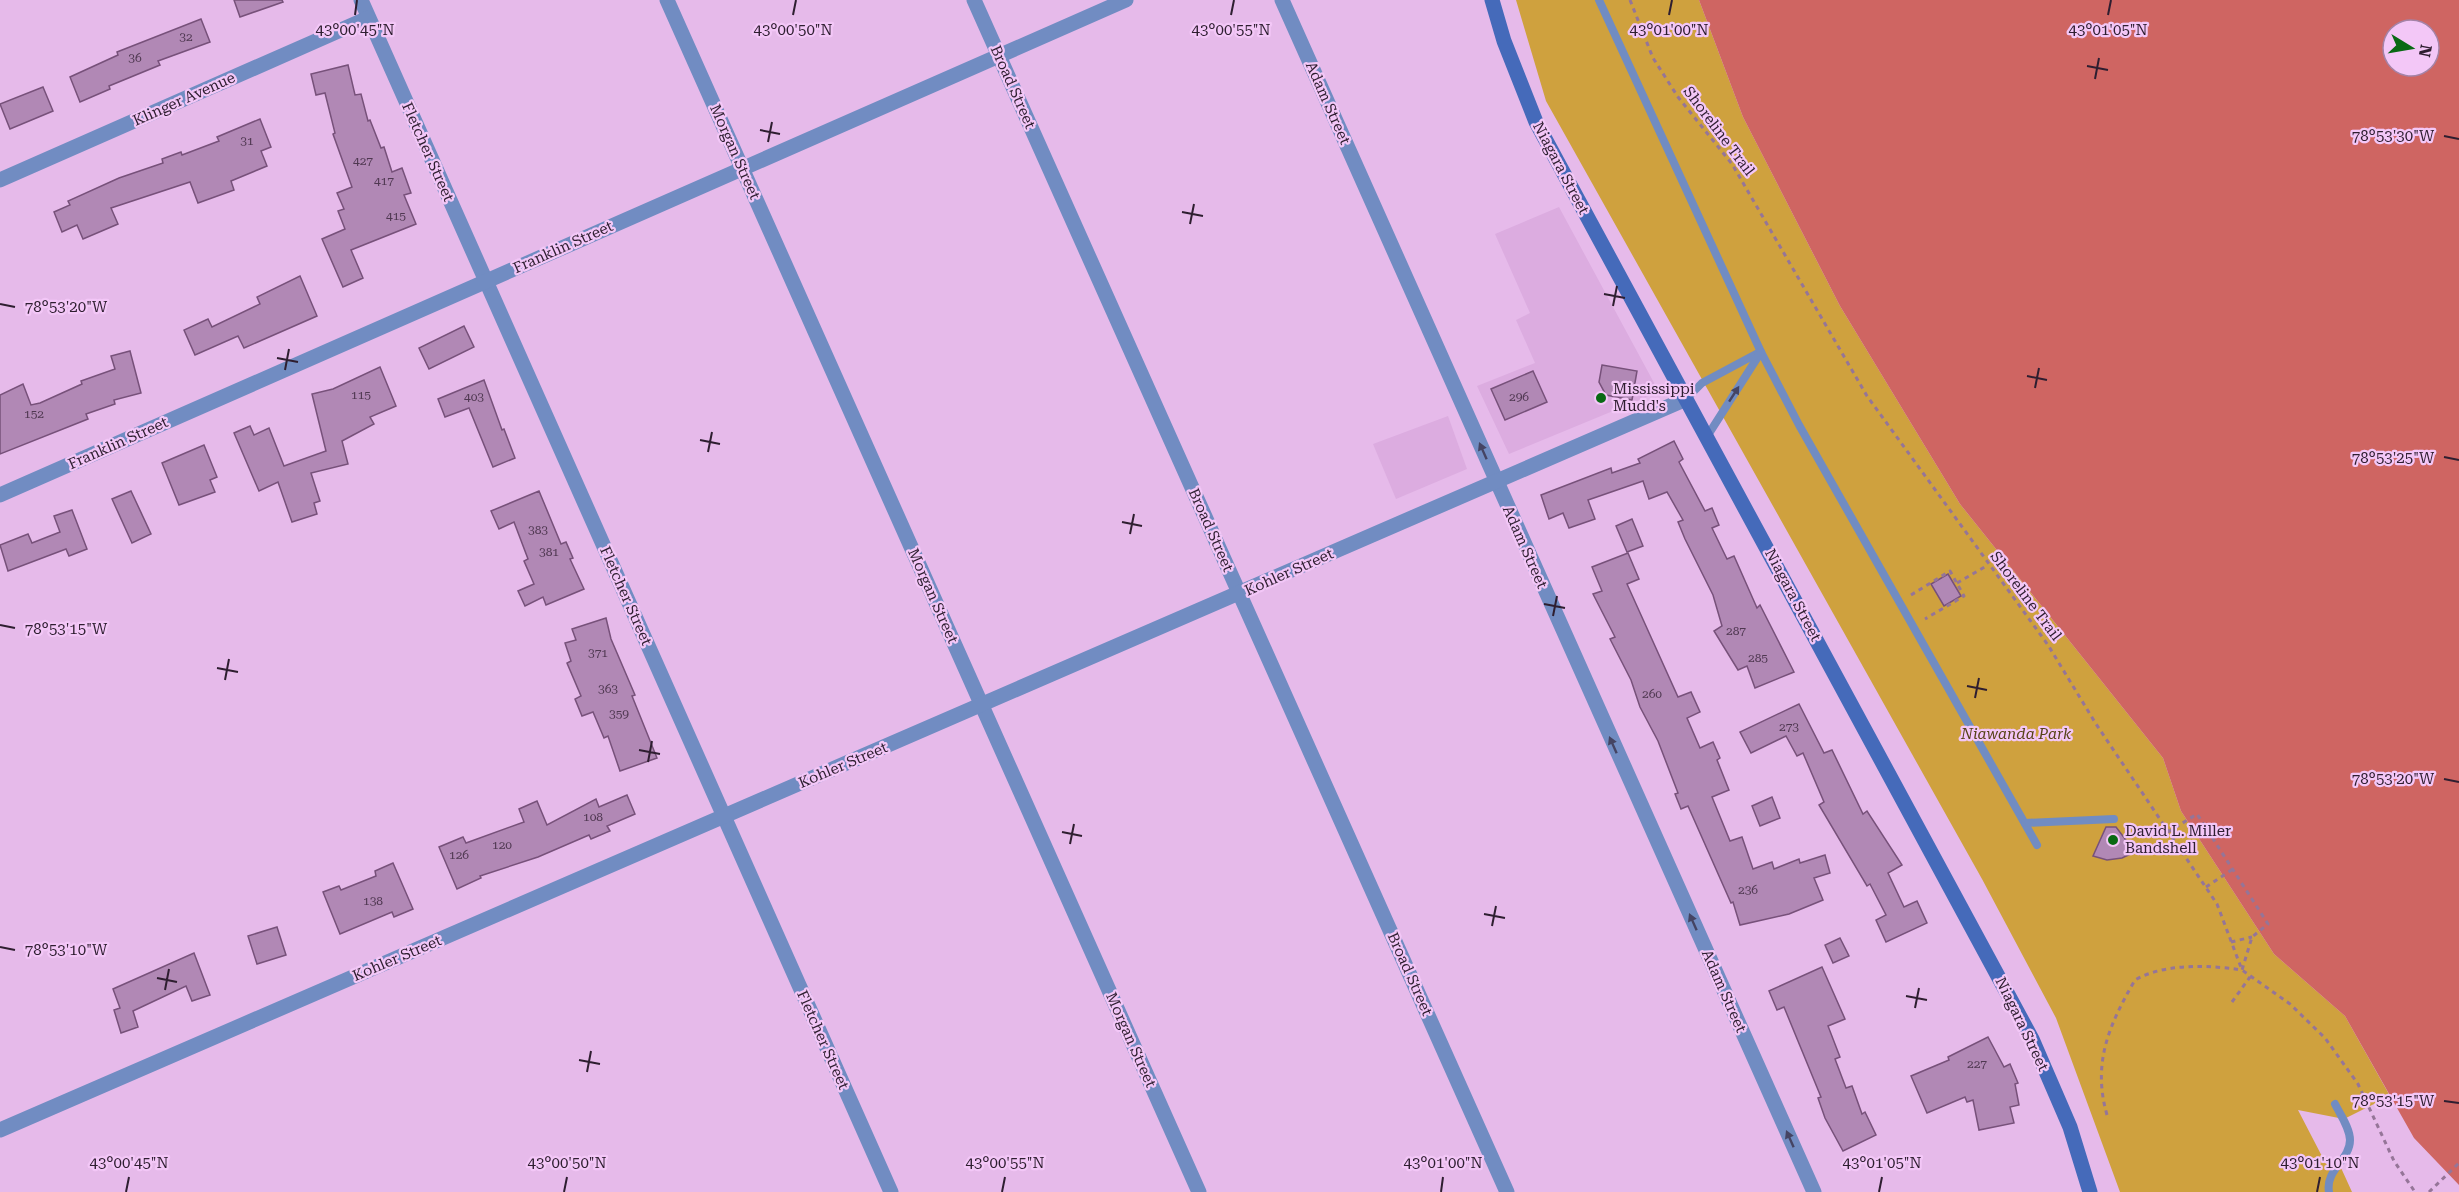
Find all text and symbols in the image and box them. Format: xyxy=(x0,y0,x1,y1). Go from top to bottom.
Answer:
north arrow xyxy=(2381,18,2441,78)
text: 43°00'45"N xyxy=(315,21,395,39)
text: 43°00'50"N xyxy=(753,21,833,39)
text: 43°00'55"N xyxy=(1191,21,1271,39)
text: 43°01'00"N xyxy=(1629,21,1709,39)
text: 43°01'05"N xyxy=(2068,21,2148,39)
house number: 32 xyxy=(179,30,193,44)
street label: Broad Street xyxy=(987,42,1040,132)
text: N xyxy=(2415,43,2436,59)
house number: 36 xyxy=(128,51,142,65)
street label: Adam Street xyxy=(1302,59,1354,148)
street label: Klinger Avenue xyxy=(130,68,238,130)
street label: Shoreline Trail xyxy=(1680,83,1759,179)
street label: Fletcher Street xyxy=(398,100,458,205)
street label: Morgan Street xyxy=(706,102,764,203)
street label: Niagara Street xyxy=(1529,119,1593,218)
text: 78°53'30"W xyxy=(2352,127,2435,145)
house number: 31 xyxy=(240,134,254,148)
house number: 427 xyxy=(353,154,373,168)
house number: 417 xyxy=(374,174,394,188)
house number: 415 xyxy=(386,209,406,223)
street label: Franklin Street xyxy=(510,217,616,277)
text: 78°53'20"W xyxy=(25,298,108,316)
place label: Mississippi Mudd's xyxy=(1613,380,1695,415)
one-way arrow xyxy=(1729,385,1740,402)
house number: 115 xyxy=(351,388,371,402)
house number: 403 xyxy=(464,390,484,404)
house number: 296 xyxy=(1509,390,1529,404)
marker: Mississippi Mudd's xyxy=(1594,391,1608,405)
house number: 152 xyxy=(24,407,44,421)
street label: Franklin Street xyxy=(65,413,171,473)
one-way arrow xyxy=(1478,443,1487,460)
text: 78°53'25"W xyxy=(2352,449,2435,467)
street label: Broad Street xyxy=(1185,485,1238,575)
street label: Adam Street xyxy=(1499,503,1551,592)
house number: 383 xyxy=(528,523,548,537)
street label: Fletcher Street xyxy=(596,544,656,649)
street label: Kohler Street xyxy=(1242,544,1336,600)
house number: 381 xyxy=(539,545,559,559)
street label: Morgan Street xyxy=(904,546,962,647)
street label: Niagara Street xyxy=(1761,546,1825,645)
street label: Shoreline Trail xyxy=(1987,548,2066,644)
text: 78°53'15"W xyxy=(25,620,108,638)
house number: 287 xyxy=(1726,624,1746,638)
house number: 371 xyxy=(588,646,608,660)
house number: 285 xyxy=(1748,651,1768,665)
house number: 363 xyxy=(598,682,618,696)
house number: 260 xyxy=(1642,687,1662,701)
house number: 359 xyxy=(609,707,629,721)
house number: 273 xyxy=(1779,720,1799,734)
park label: Niawanda Park xyxy=(1960,725,2072,743)
one-way arrow xyxy=(1608,735,1618,753)
street label: Kohler Street xyxy=(796,738,891,792)
text: 78°53'20"W xyxy=(2352,770,2435,788)
house number: 108 xyxy=(583,810,603,824)
place label: David L. Miller Bandshell xyxy=(2125,822,2231,857)
marker: David L. Miller Bandshell xyxy=(2106,833,2120,847)
house number: 120 xyxy=(492,838,512,852)
house number: 126 xyxy=(449,848,469,862)
house number: 236 xyxy=(1738,883,1758,897)
house number: 138 xyxy=(363,894,383,908)
one-way arrow xyxy=(1688,913,1698,931)
street label: Broad Street xyxy=(1384,929,1437,1019)
street label: Kohler Street xyxy=(350,931,445,985)
text: 78°53'10"W xyxy=(25,941,108,959)
street label: Adam Street xyxy=(1698,947,1750,1036)
street label: Niagara Street xyxy=(1991,974,2053,1074)
street label: Fletcher Street xyxy=(793,988,853,1093)
street label: Morgan Street xyxy=(1102,990,1160,1091)
house number: 227 xyxy=(1967,1057,1987,1071)
text: 78°53'15"W xyxy=(2352,1092,2435,1110)
one-way arrow xyxy=(1785,1129,1795,1147)
text: 43°00'45"N xyxy=(89,1154,169,1172)
text: 43°00'50"N xyxy=(527,1154,607,1172)
text: 43°00'55"N xyxy=(965,1154,1045,1172)
text: 43°01'00"N xyxy=(1403,1154,1483,1172)
text: 43°01'05"N xyxy=(1842,1154,1922,1172)
text: 43°01'10"N xyxy=(2280,1154,2360,1172)

